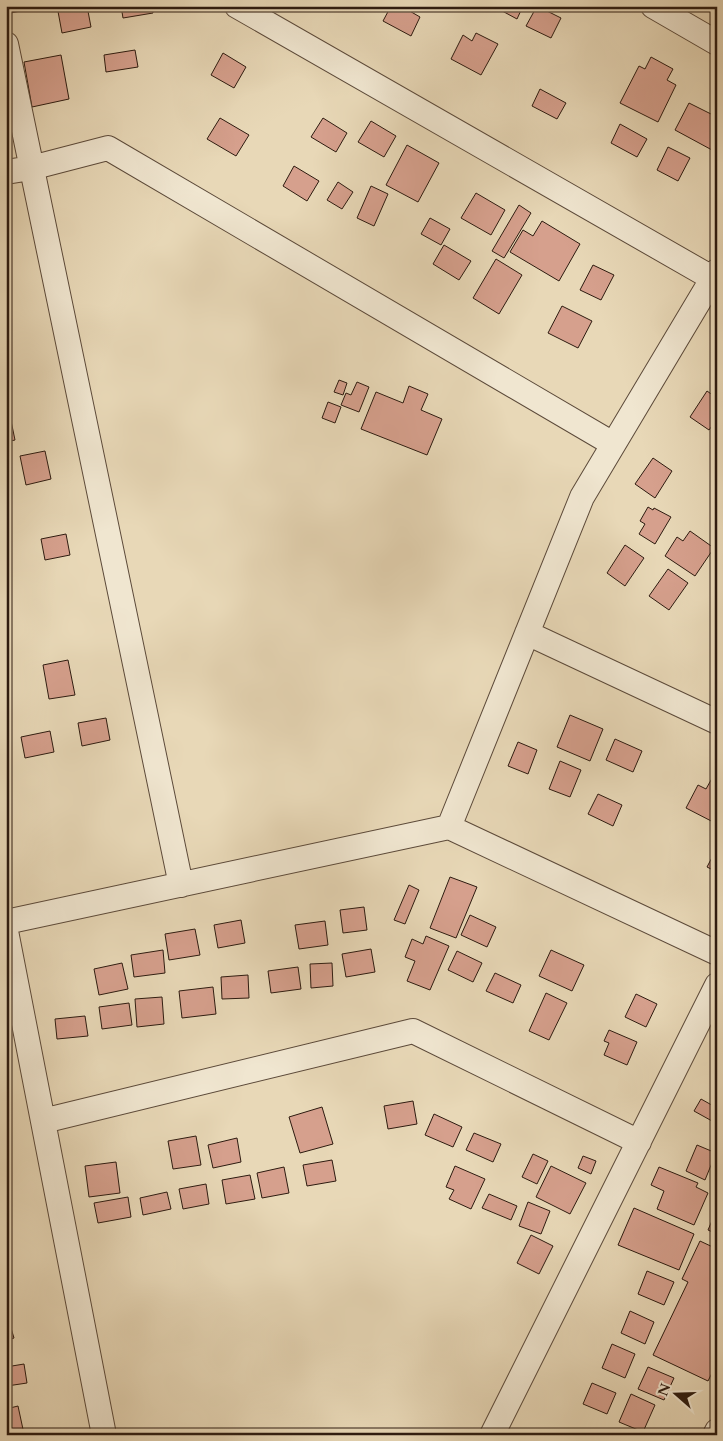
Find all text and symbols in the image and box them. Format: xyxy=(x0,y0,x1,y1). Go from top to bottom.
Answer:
north arrow xyxy=(650,1368,700,1418)
text: N xyxy=(653,1381,675,1399)

